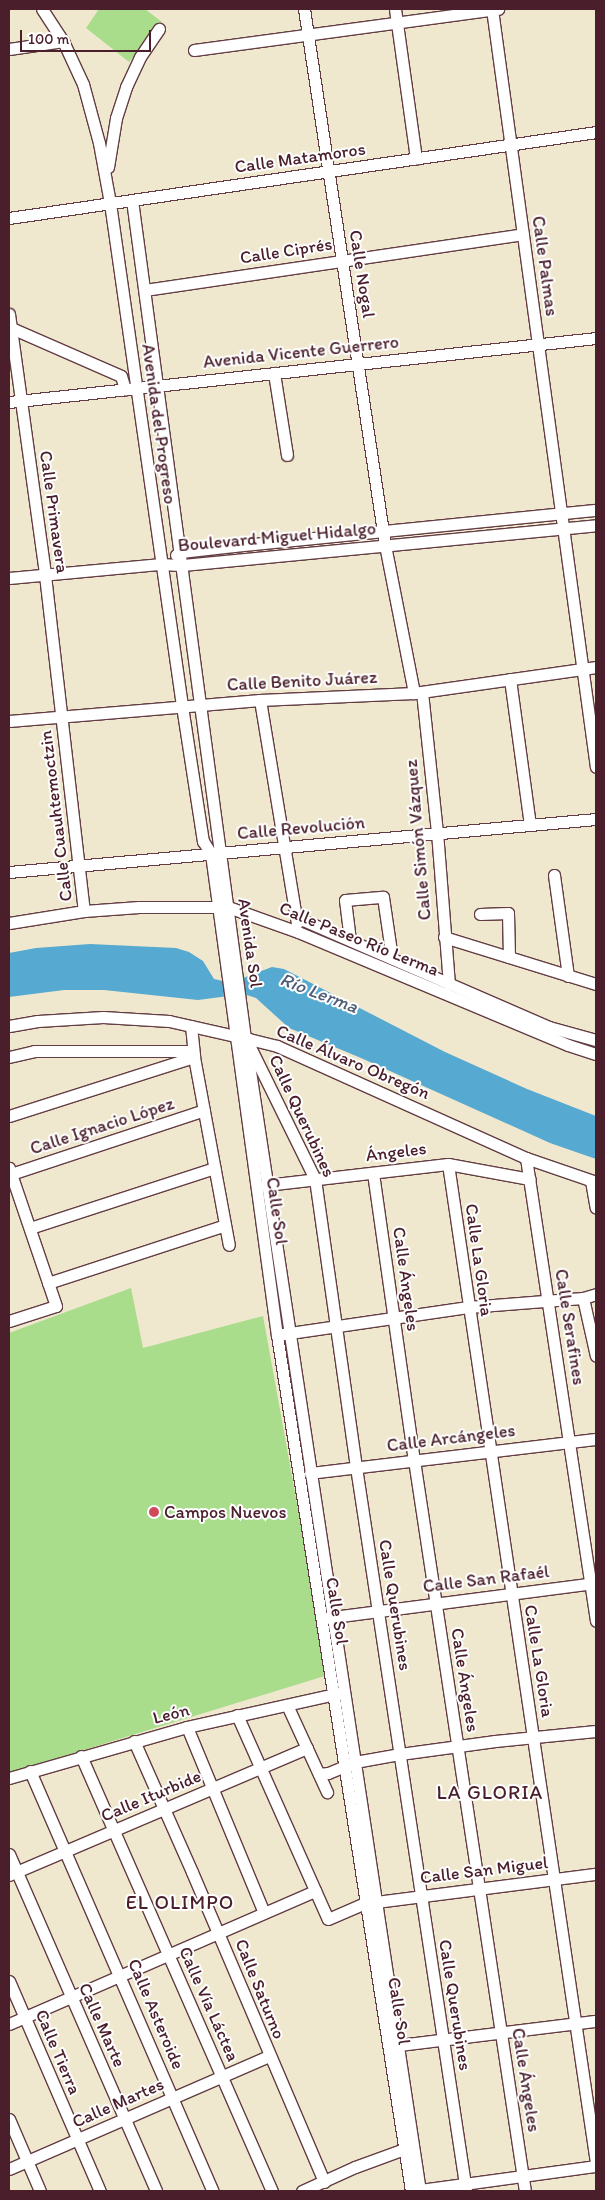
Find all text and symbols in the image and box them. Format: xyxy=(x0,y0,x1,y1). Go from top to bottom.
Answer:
scale bar xyxy=(22,20,154,52)
text: 100 m xyxy=(28,30,69,48)
street label: Calle Matamoros xyxy=(234,138,366,178)
street label: Calle Palmas xyxy=(527,215,563,317)
street label: Calle Nogal xyxy=(344,229,380,319)
street label: Calle Ciprés xyxy=(238,233,334,269)
street label: Avenida Vicente Guerrero xyxy=(202,331,400,373)
street label: Avenida del Progreso xyxy=(137,342,181,506)
street label: Calle Primavera xyxy=(35,450,73,574)
street label: Boulevard Miguel Hidalgo xyxy=(177,518,377,556)
street label: Calle Benito Juárez xyxy=(226,666,378,696)
street label: Calle Cuauhtemoctzin xyxy=(35,730,77,902)
street label: Calle Simón Vázquez xyxy=(400,759,436,921)
street label: Calle Revolución xyxy=(236,812,366,844)
street label: Avenida Sol xyxy=(233,897,267,989)
street label: Calle Paseo Río Lerma xyxy=(276,897,442,981)
water label: Río Lerma xyxy=(277,968,361,1018)
street label: Calle Álvaro Obregón xyxy=(273,1020,433,1104)
street label: Calle Querubines xyxy=(264,1051,340,1181)
street label: Calle Ignacio López xyxy=(28,1093,176,1159)
street label: Ángeles xyxy=(364,1138,428,1166)
street label: Calle Sol xyxy=(262,1176,292,1246)
street label: Calle La Gloria xyxy=(460,1202,498,1318)
street label: Calle Ángeles xyxy=(388,1226,424,1332)
street label: Calle Serafines xyxy=(550,1268,590,1386)
street label: Calle Arcángeles xyxy=(385,1419,517,1457)
place label: Campos Nuevos xyxy=(164,1501,286,1523)
marker: Campos Nuevos xyxy=(148,1506,160,1518)
street label: Calle Querubines xyxy=(374,1538,416,1672)
street label: Calle San Rafaél xyxy=(422,1561,550,1597)
street label: Calle Sol xyxy=(321,1576,353,1646)
street label: Calle La Gloria xyxy=(519,1603,559,1719)
street label: Calle Ángeles xyxy=(446,1627,484,1733)
street label: León xyxy=(150,1699,192,1729)
street label: Calle Iturbide xyxy=(98,1765,204,1827)
district label: LA GLORIA xyxy=(436,1780,544,1804)
street label: Calle San Miguel xyxy=(419,1851,549,1889)
district label: EL OLIMPO xyxy=(126,1890,234,1914)
street label: Calle Saturno xyxy=(230,1936,290,2042)
street label: Calle Querubines xyxy=(434,1938,476,2072)
street label: Calle Vía Láctea xyxy=(174,1943,244,2065)
street label: Calle Asteroide xyxy=(123,1956,189,2072)
street label: Calle Sol xyxy=(383,1976,415,2046)
street label: Calle Marte xyxy=(74,1980,130,2070)
street label: Calle Tierra xyxy=(30,2006,86,2098)
street label: Calle Ángeles xyxy=(507,2027,545,2133)
street label: Calle Martes xyxy=(69,2073,167,2133)

